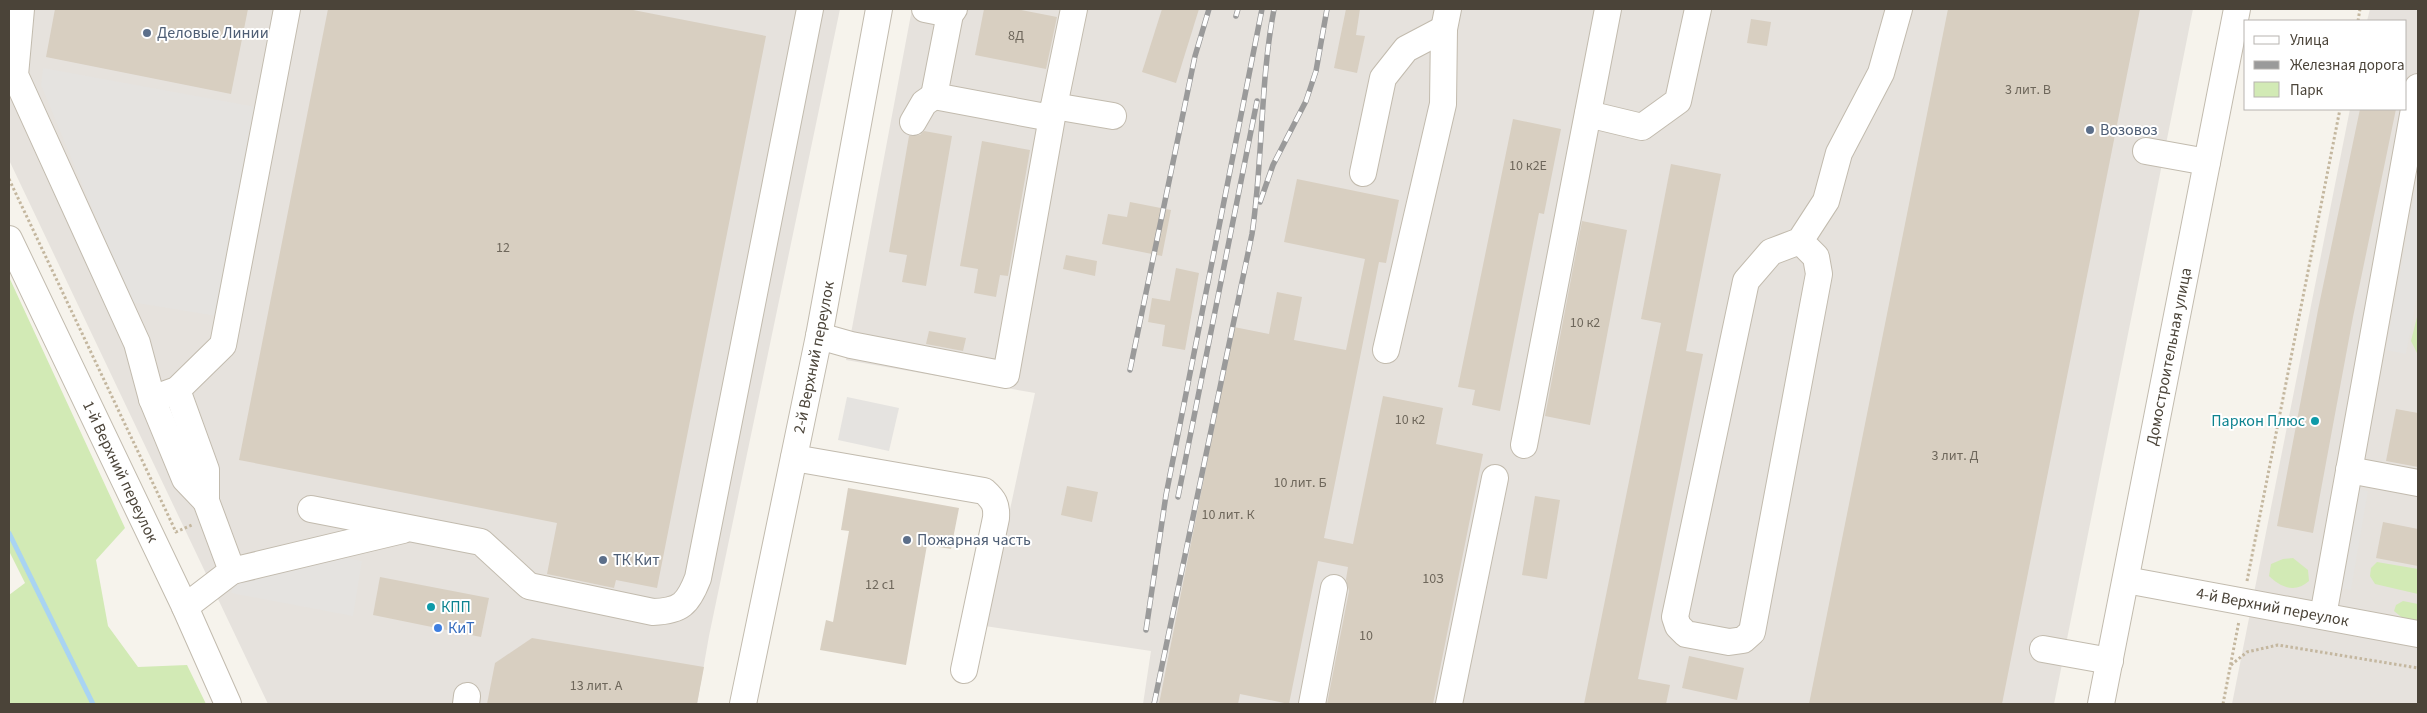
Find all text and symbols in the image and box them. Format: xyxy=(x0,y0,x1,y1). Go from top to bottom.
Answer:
legend xyxy=(2244,20,2407,110)
place label: Деловые Линии xyxy=(157,22,269,44)
house number: 8Д xyxy=(1008,26,1024,46)
marker: Деловые Линии xyxy=(141,27,153,39)
text: Улица xyxy=(2290,30,2329,51)
text: Железная дорога xyxy=(2290,55,2405,76)
house number: 3 лит. В xyxy=(2005,80,2051,100)
text: Парк xyxy=(2290,80,2324,101)
place label: Возовоз xyxy=(2100,119,2158,141)
marker: Возовоз xyxy=(2084,124,2096,136)
house number: 10 к2Е xyxy=(1509,156,1547,176)
house number: 12 xyxy=(496,238,510,258)
street label: Домостроительная улица xyxy=(2141,266,2197,447)
street label: 2-й Верхний переулок xyxy=(788,279,840,435)
house number: 10 к2 xyxy=(1570,313,1600,333)
street label: 1-й Верхний переулок xyxy=(77,397,164,546)
house number: 10 к2 xyxy=(1395,410,1425,430)
place label: Паркон Плюс xyxy=(2211,410,2305,432)
marker: Паркон Плюс xyxy=(2309,415,2321,427)
house number: 3 лит. Д xyxy=(1932,446,1978,466)
house number: 10 лит. Б xyxy=(1274,473,1327,493)
house number: 10 лит. К xyxy=(1202,505,1255,525)
place label: Пожарная часть xyxy=(917,529,1031,551)
marker: Пожарная часть xyxy=(901,534,913,546)
place label: ТК Кит xyxy=(613,549,660,571)
marker: ТК Кит xyxy=(597,554,609,566)
house number: 10З xyxy=(1422,569,1444,589)
house number: 12 с1 xyxy=(865,575,895,595)
street label: 4-й Верхний переулок xyxy=(2194,582,2351,632)
place label: КПП xyxy=(441,596,471,618)
marker: КПП xyxy=(425,601,437,613)
place label: КиТ xyxy=(448,617,475,639)
marker: КиТ xyxy=(432,622,444,634)
house number: 10 xyxy=(1359,626,1373,646)
house number: 13 лит. А xyxy=(570,676,623,696)

